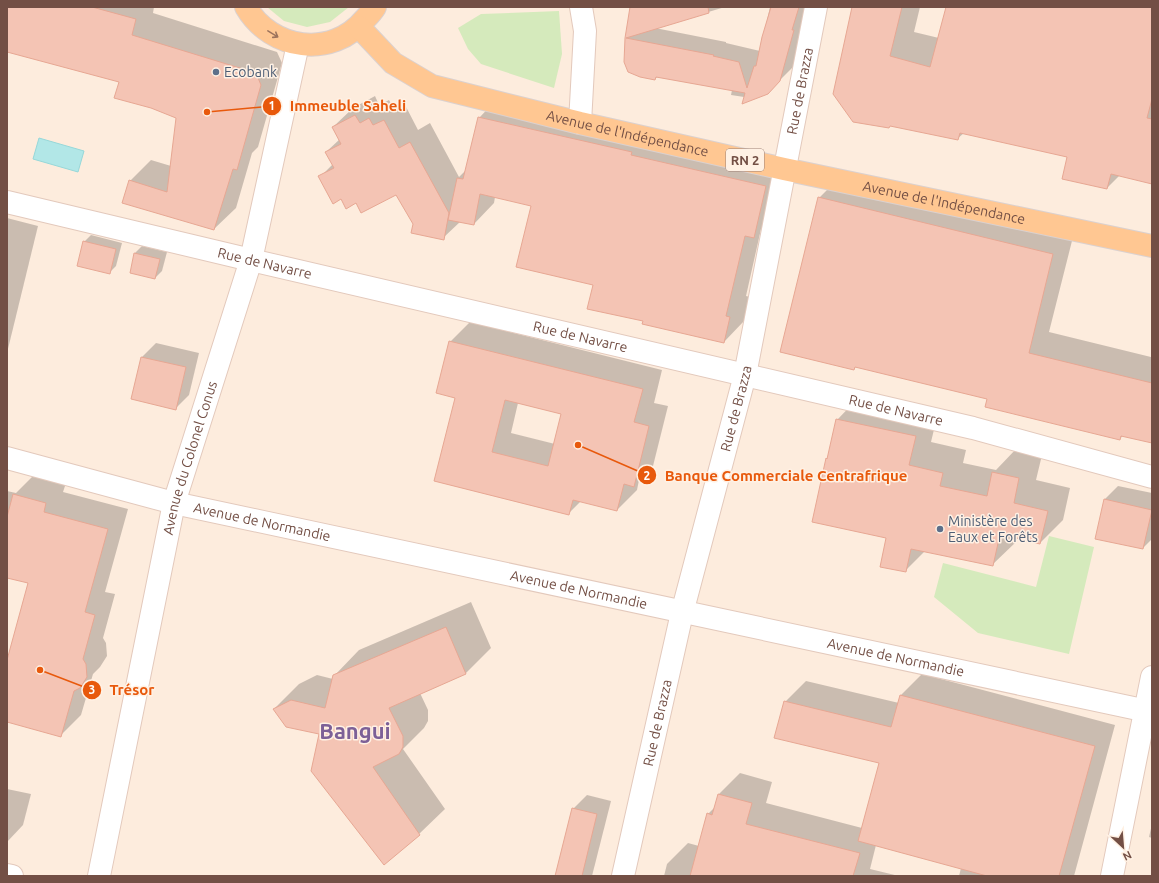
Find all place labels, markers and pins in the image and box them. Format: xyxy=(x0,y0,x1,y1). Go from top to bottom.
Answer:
place label: Ecobank xyxy=(224,64,277,80)
marker: Ecobank xyxy=(211,67,221,77)
callout: Immeuble Saheli xyxy=(262,92,414,119)
callout: Banque Commerciale Centrafrique xyxy=(637,462,916,489)
place label: Ministère des Eaux et Forêts xyxy=(948,513,1038,545)
marker: Ministère des Eaux et Forêts xyxy=(935,524,945,534)
callout: Trésor xyxy=(82,676,163,703)

